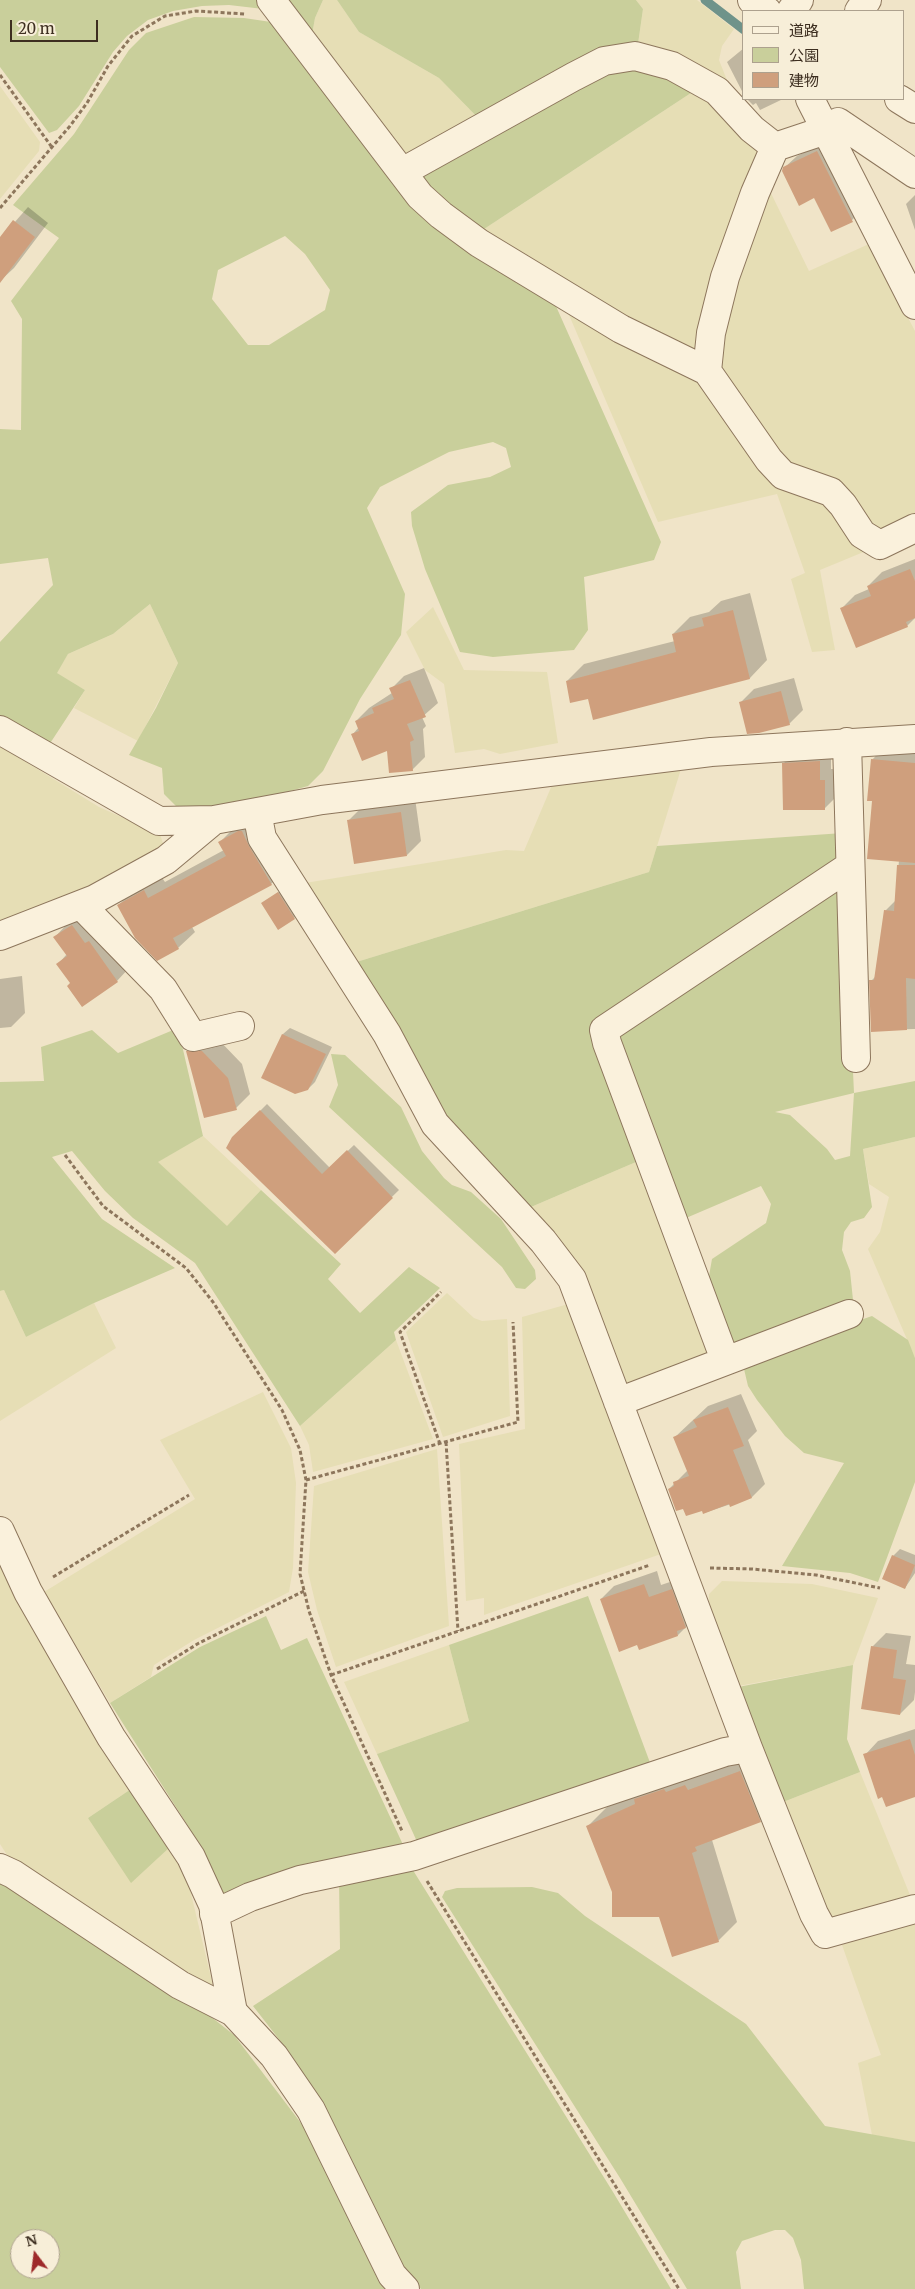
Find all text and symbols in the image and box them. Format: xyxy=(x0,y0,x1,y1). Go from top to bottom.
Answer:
scale bar xyxy=(12,10,100,42)
legend xyxy=(742,10,905,100)
text: 20 m xyxy=(18,19,55,38)
text: 道路 xyxy=(789,21,819,40)
text: 公園 xyxy=(789,46,819,65)
text: 建物 xyxy=(789,71,819,90)
north arrow xyxy=(10,2229,60,2279)
text: N xyxy=(24,2230,39,2251)

